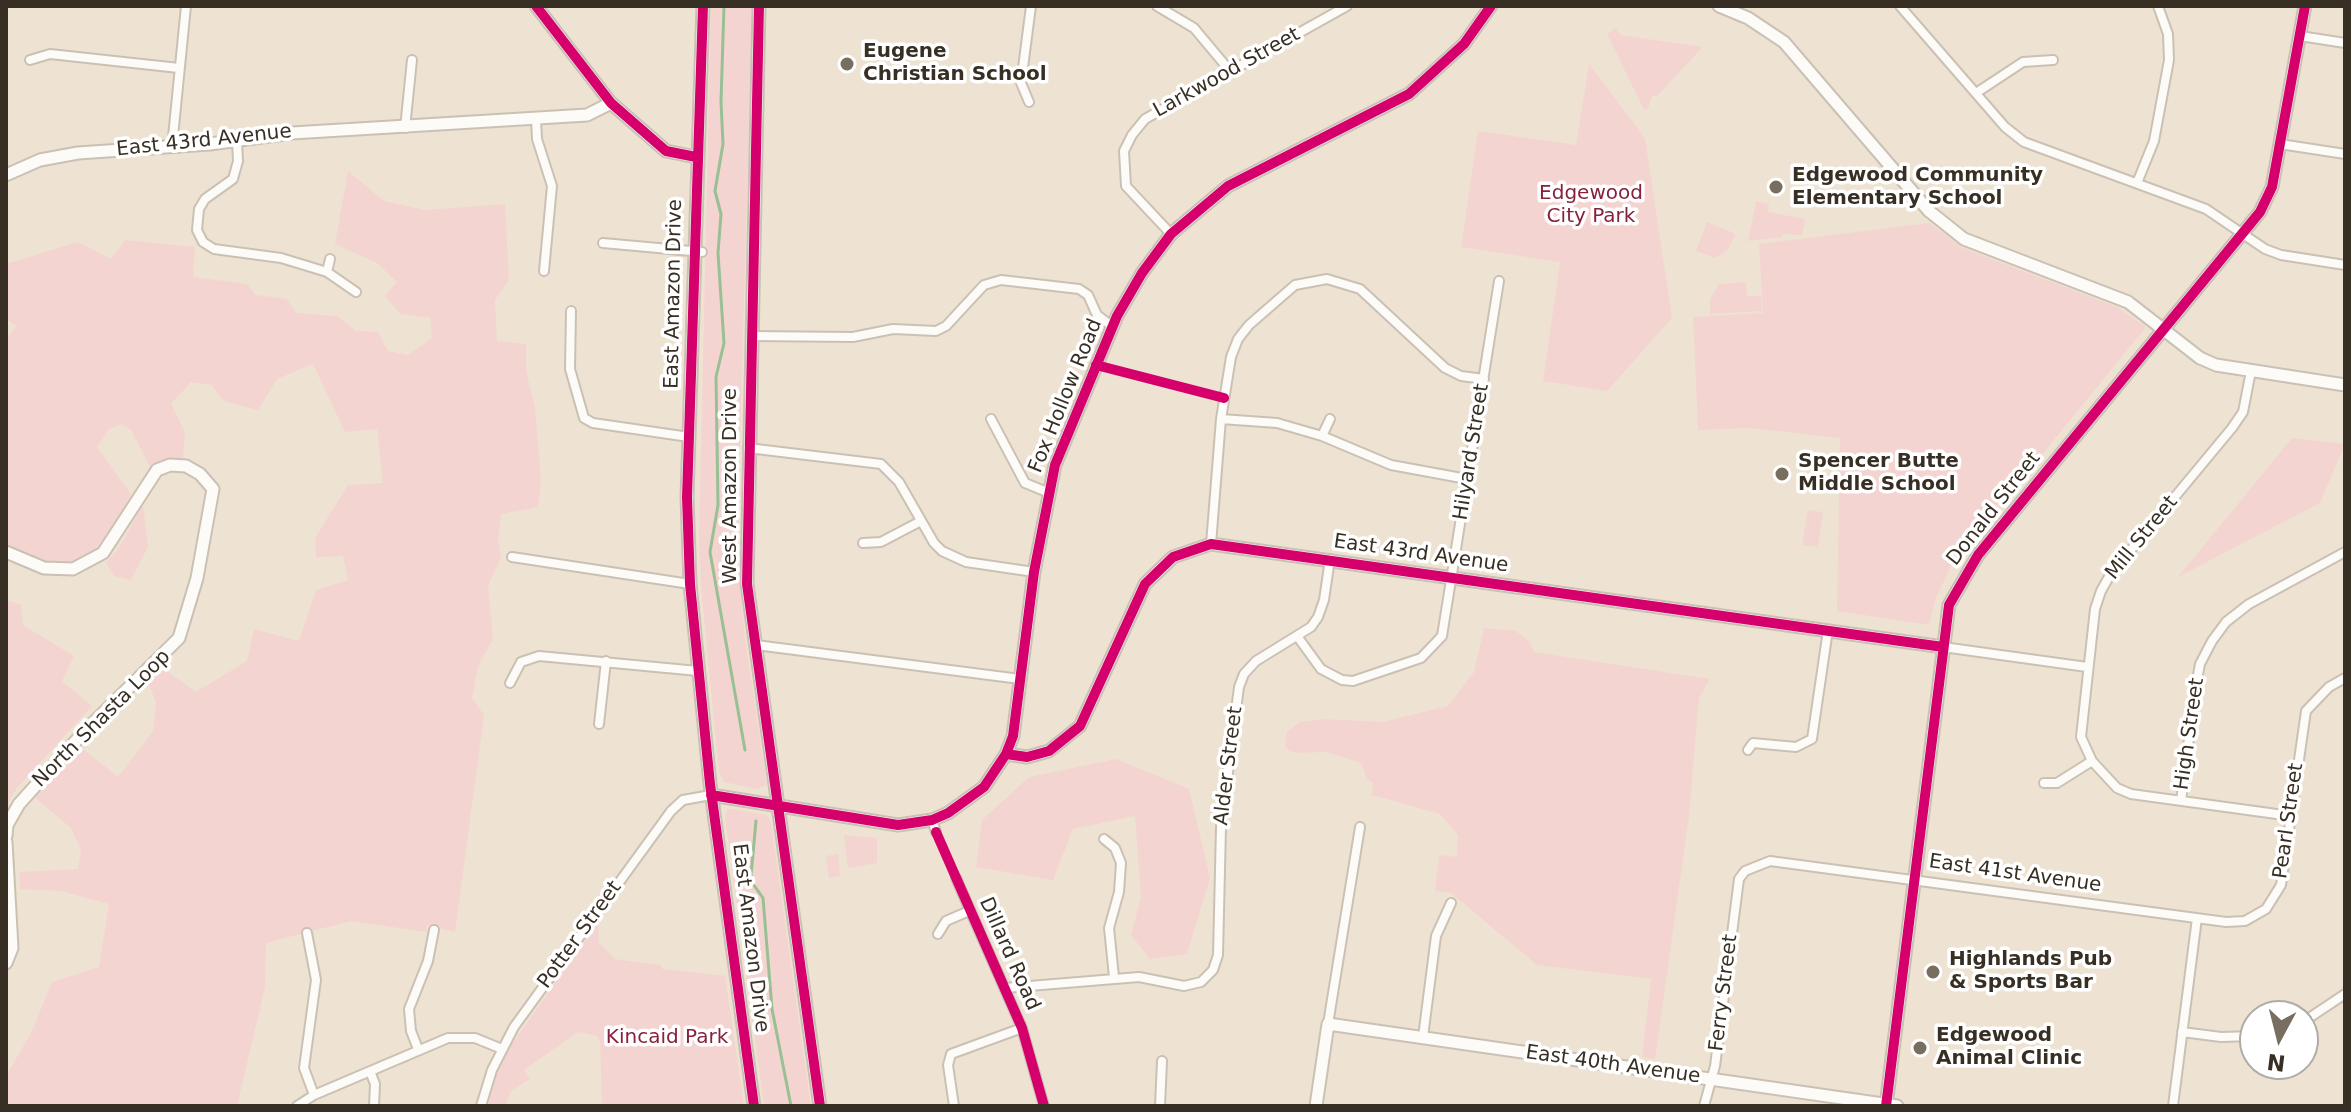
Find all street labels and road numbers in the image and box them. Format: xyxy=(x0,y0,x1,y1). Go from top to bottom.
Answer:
street label: Larkwood Street xyxy=(1150,23,1304,123)
street label: East 43rd Avenue xyxy=(115,120,293,162)
street label: East Amazon Drive xyxy=(660,199,688,389)
street label: Fox Hollow Road xyxy=(1024,315,1108,477)
street label: Hilyard Street xyxy=(1449,382,1495,522)
street label: West Amazon Drive xyxy=(719,388,743,584)
street label: Donald Street xyxy=(1942,447,2046,571)
street label: Mill Street xyxy=(2101,491,2183,585)
street label: East 43rd Avenue xyxy=(1332,530,1510,578)
street label: North Shasta Loop xyxy=(28,645,176,793)
street label: High Street xyxy=(2170,676,2210,792)
street label: Alder Street xyxy=(1210,705,1248,827)
street label: Pearl Street xyxy=(2269,761,2309,881)
street label: East Amazon Drive xyxy=(727,842,773,1034)
street label: East 41st Avenue xyxy=(1927,850,2103,898)
street label: Potter Street xyxy=(533,877,627,993)
street label: Dillard Road xyxy=(973,894,1045,1014)
street label: Ferry Street xyxy=(1705,933,1743,1053)
street label: East 40th Avenue xyxy=(1524,1041,1702,1089)

